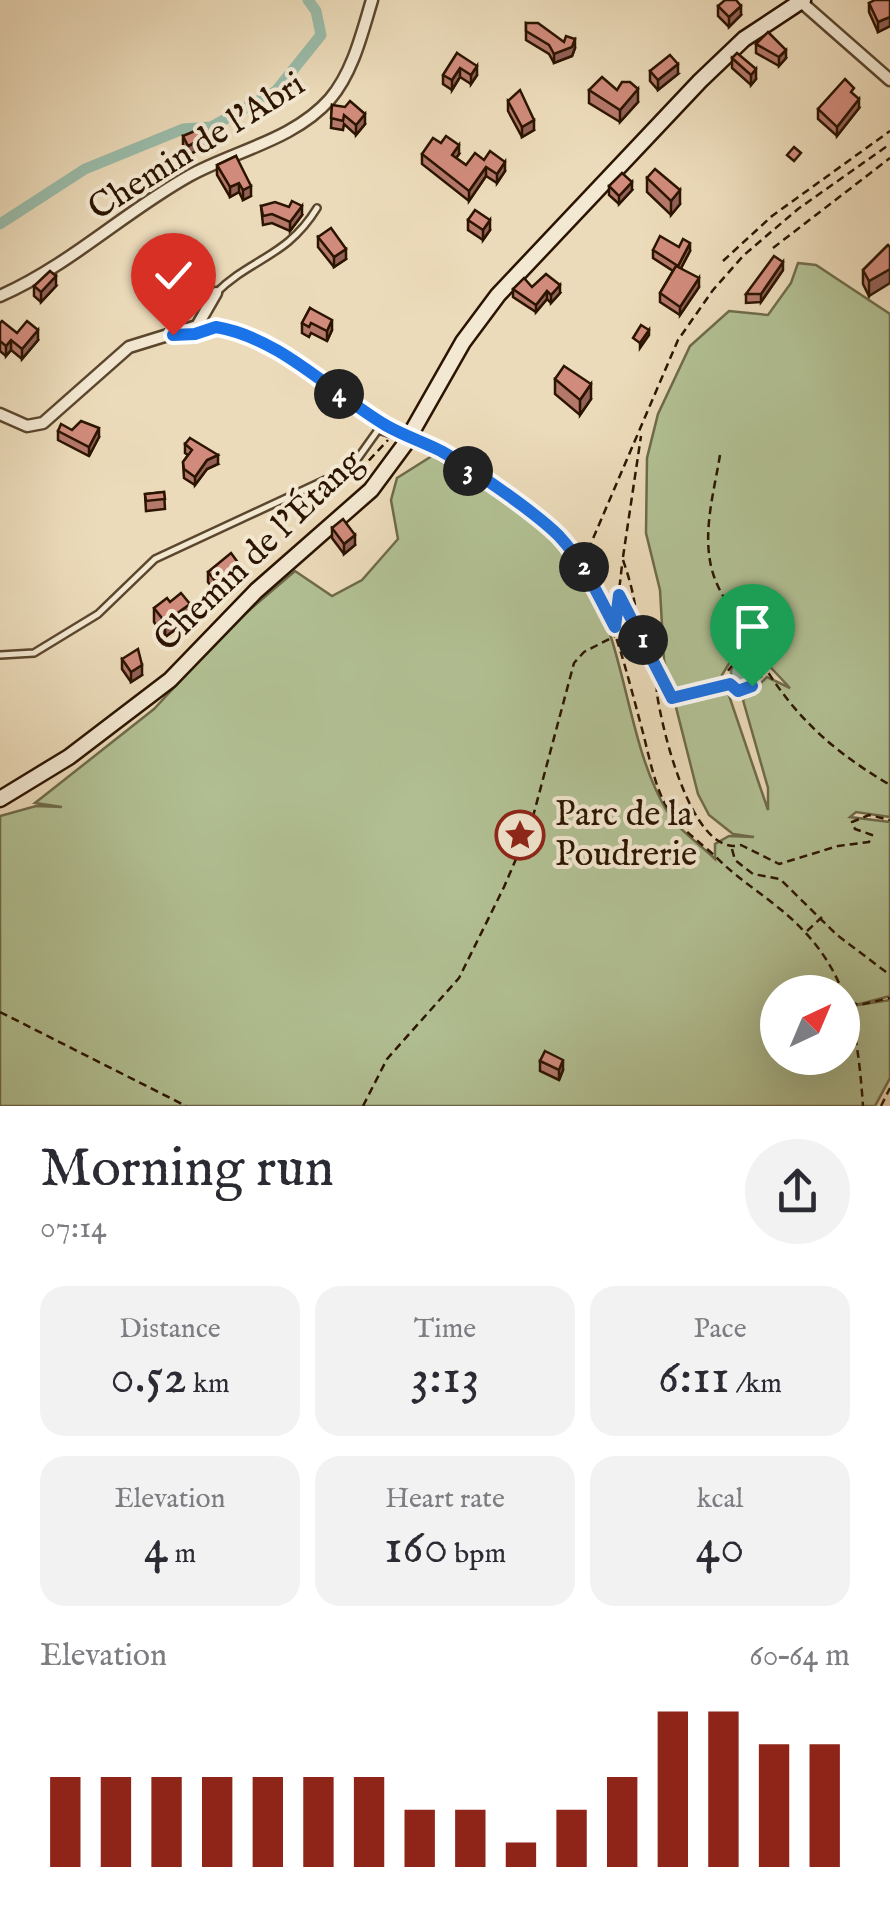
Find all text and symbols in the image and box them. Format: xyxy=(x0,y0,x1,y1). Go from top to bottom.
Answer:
street label: Chemin de l'Abri xyxy=(80,62,314,232)
pin xyxy=(131,233,216,336)
icon: check xyxy=(146,248,201,303)
pin: 4 xyxy=(314,369,364,419)
text: 4 xyxy=(332,376,346,411)
street label: Chemin de l’Étang xyxy=(144,438,374,662)
pin: 3 xyxy=(443,446,493,496)
text: 3 xyxy=(463,453,473,488)
pin: 2 xyxy=(559,542,609,592)
text: 2 xyxy=(577,549,591,584)
pin xyxy=(710,584,795,687)
icon: arrive xyxy=(725,599,780,654)
pin: 1 xyxy=(618,615,668,665)
text: 1 xyxy=(638,622,648,657)
place label: Parc de la Poudrerie xyxy=(555,793,697,878)
place icon: Parc de la Poudrerie xyxy=(494,809,546,861)
north arrow xyxy=(760,975,860,1075)
map controls xyxy=(760,975,860,1075)
text: Morning run xyxy=(40,1135,334,1205)
button: share xyxy=(745,1139,850,1244)
text: 07:14 xyxy=(40,1208,107,1249)
text: Distance xyxy=(119,1312,221,1347)
text: Time xyxy=(414,1312,476,1347)
text: Pace xyxy=(694,1312,746,1347)
text: 0.52 xyxy=(110,1347,187,1410)
text: 3:13 xyxy=(410,1347,480,1410)
text: 6:11 xyxy=(658,1347,730,1410)
text: km xyxy=(187,1367,230,1402)
text: /km xyxy=(730,1367,782,1402)
text: Elevation xyxy=(114,1482,226,1517)
text: Heart rate xyxy=(385,1482,505,1517)
text: kcal xyxy=(697,1482,743,1517)
text: 4 xyxy=(144,1517,168,1580)
text: 160 xyxy=(384,1517,448,1580)
text: 40 xyxy=(695,1517,745,1580)
text: m xyxy=(168,1537,196,1572)
text: bpm xyxy=(448,1537,506,1572)
text: Elevation xyxy=(40,1636,167,1677)
text: 60–64 m xyxy=(749,1636,850,1677)

